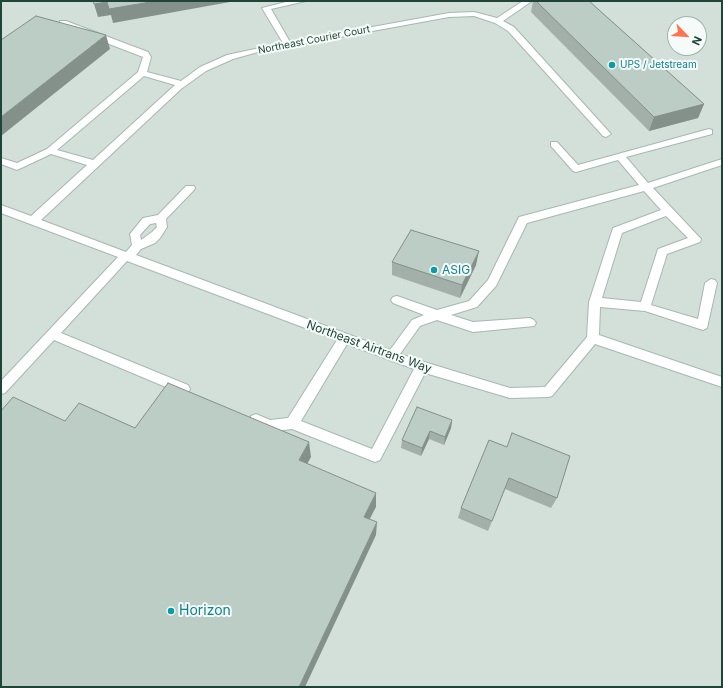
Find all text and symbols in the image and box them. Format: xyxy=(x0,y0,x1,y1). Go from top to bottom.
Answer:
north arrow xyxy=(667,16,707,56)
street label: Northeast Courier Court xyxy=(257,23,371,57)
text: N xyxy=(689,34,705,47)
place label: UPS / Jetstream xyxy=(620,59,697,71)
marker: UPS / Jetstream xyxy=(607,60,617,70)
place label: ASIG xyxy=(442,263,470,277)
marker: ASIG xyxy=(429,265,439,275)
street label: Northeast Airtrans Way xyxy=(305,318,433,376)
place label: Horizon xyxy=(179,603,231,619)
marker: Horizon xyxy=(166,606,176,616)

